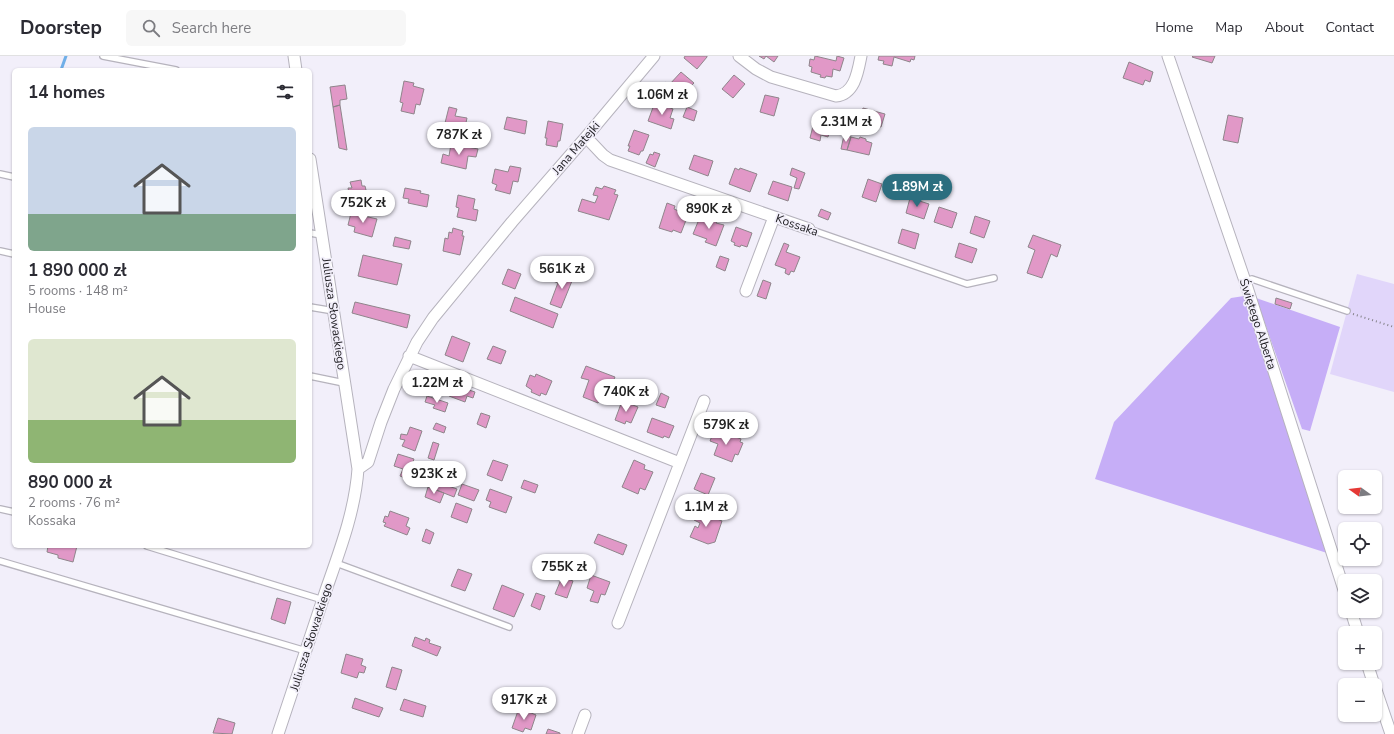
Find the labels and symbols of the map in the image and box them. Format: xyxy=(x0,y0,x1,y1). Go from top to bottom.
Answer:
pin: 1.06M zł xyxy=(621,82,703,116)
pin: 2.31M zł xyxy=(805,109,887,143)
street label: Jana Matejki xyxy=(548,118,603,179)
pin: 787K zł xyxy=(422,122,496,156)
pin: 1.89M zł xyxy=(876,174,958,208)
pin: 752K zł xyxy=(326,190,400,224)
pin: 890K zł xyxy=(672,196,746,230)
street label: Kossaka xyxy=(773,210,821,240)
street label: Juliusza Słowackiego xyxy=(318,256,350,371)
pin: 561K zł xyxy=(525,256,599,290)
street label: Świętego Alberta xyxy=(1236,276,1280,372)
pin: 1.22M zł xyxy=(396,370,478,404)
pin: 740K zł xyxy=(589,379,663,413)
pin: 579K zł xyxy=(689,412,763,446)
pin: 923K zł xyxy=(397,461,471,495)
north arrow xyxy=(1338,470,1382,514)
pin: 1.1M zł xyxy=(669,494,743,528)
pin: 755K zł xyxy=(527,554,601,588)
street label: Juliusza Słowackiego xyxy=(286,581,336,694)
pin: 917K zł xyxy=(487,687,561,721)

